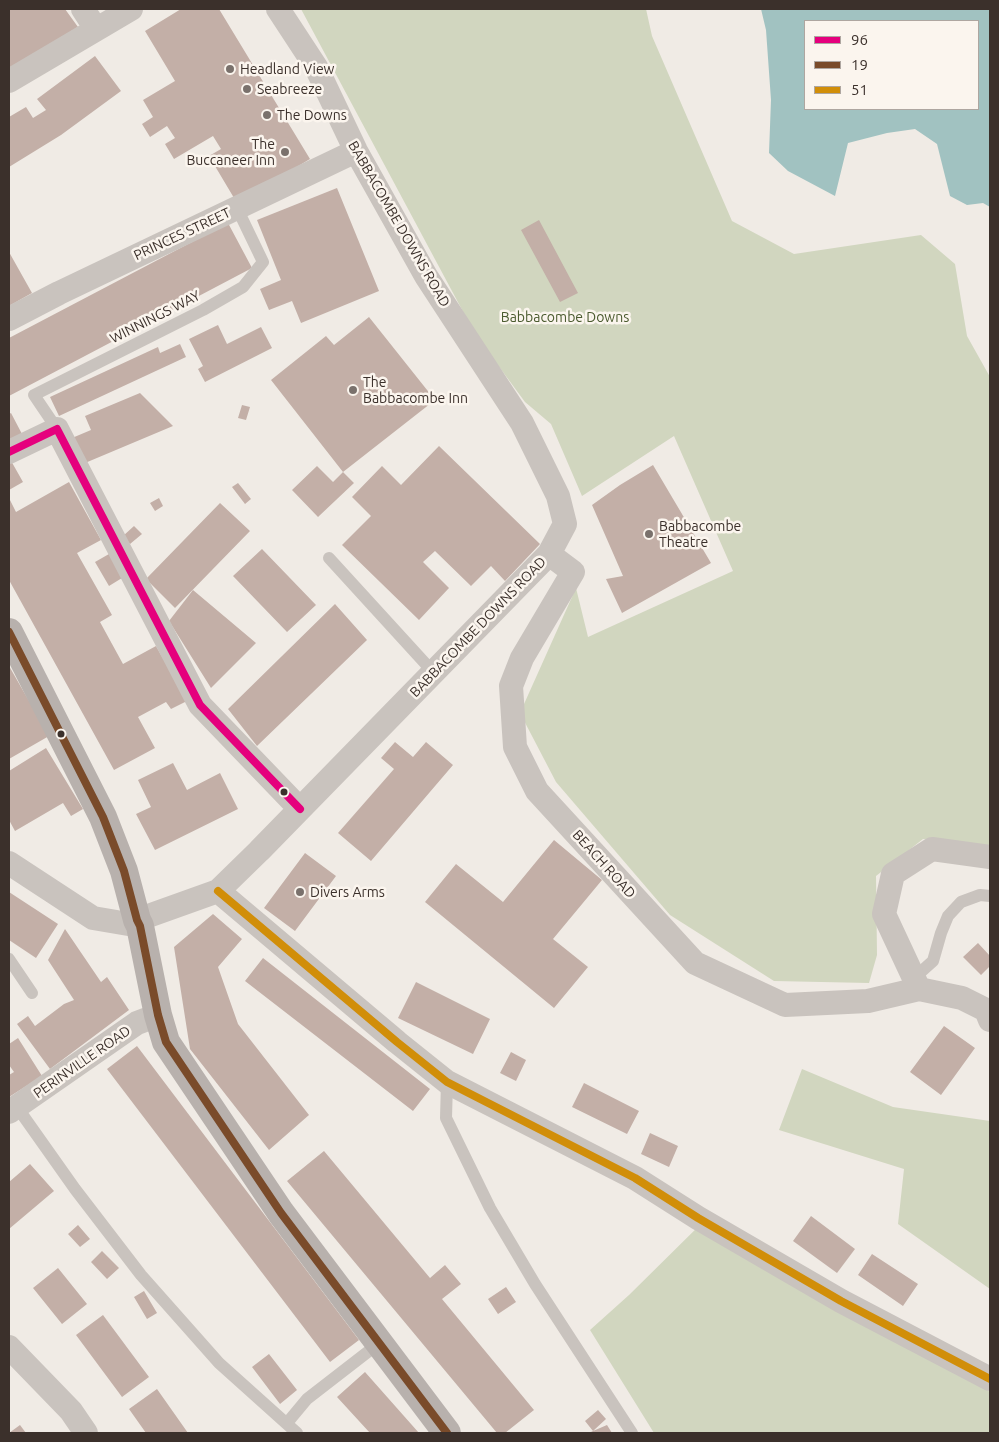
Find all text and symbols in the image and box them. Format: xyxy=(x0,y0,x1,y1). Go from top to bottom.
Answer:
legend xyxy=(804,20,979,110)
text: 96 xyxy=(851,31,868,48)
text: 19 xyxy=(851,56,868,73)
place label: Headland View xyxy=(240,61,334,77)
marker: Headland View xyxy=(224,63,236,75)
place label: Seabreeze xyxy=(257,81,322,97)
text: 51 xyxy=(851,81,868,98)
marker: Seabreeze xyxy=(241,83,253,95)
place label: The Downs xyxy=(277,107,347,123)
marker: The Downs xyxy=(261,109,273,121)
place label: The Buccaneer Inn xyxy=(186,136,275,168)
street label: BABBACOMBE DOWNS ROAD xyxy=(345,138,453,310)
marker: The Buccaneer Inn xyxy=(279,146,291,158)
street label: PRINCES STREET xyxy=(131,204,233,264)
street label: WINNINGS WAY xyxy=(107,287,203,347)
park label: Babbacombe Downs xyxy=(501,309,629,325)
place label: The Babbacombe Inn xyxy=(363,374,468,407)
marker: The Babbacombe Inn xyxy=(347,384,359,396)
place label: Babbacombe Theatre xyxy=(659,518,741,550)
marker: Babbacombe Theatre xyxy=(643,528,655,540)
street label: BABBACOMBE DOWNS ROAD xyxy=(406,553,550,701)
unlabelled marker xyxy=(56,729,66,739)
unlabelled marker xyxy=(279,787,289,797)
street label: BEACH ROAD xyxy=(569,826,639,902)
place label: Divers Arms xyxy=(310,884,385,900)
marker: Divers Arms xyxy=(294,886,306,898)
street label: PERINVILLE ROAD xyxy=(30,1022,134,1102)

